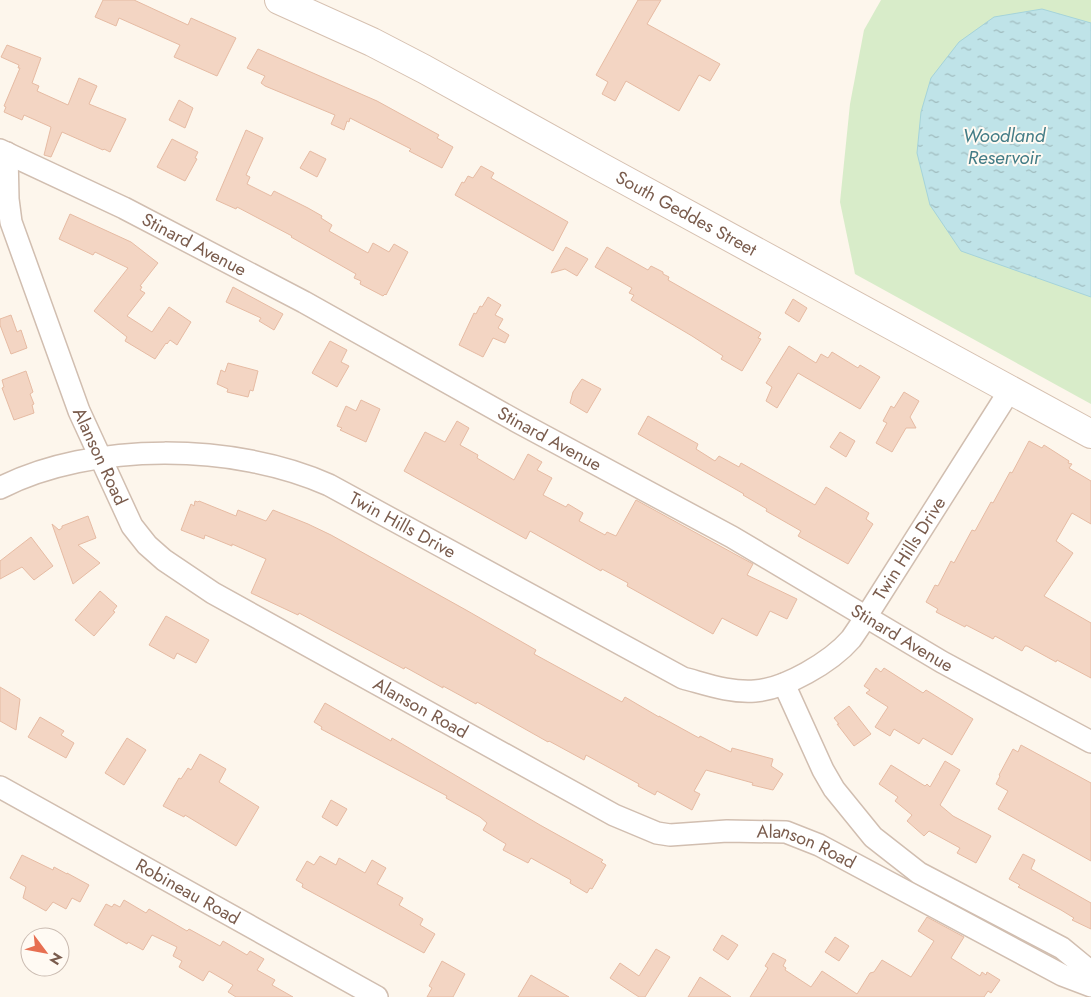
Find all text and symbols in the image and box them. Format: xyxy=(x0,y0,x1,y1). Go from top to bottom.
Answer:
water label: Woodland Reservoir xyxy=(963,122,1047,171)
street label: South Geddes Street xyxy=(611,164,762,263)
street label: Stinard Avenue xyxy=(137,206,251,283)
street label: Stinard Avenue xyxy=(493,400,606,478)
street label: Alanson Road xyxy=(66,403,134,509)
street label: Twin Hills Drive xyxy=(344,485,461,565)
street label: Twin Hills Drive xyxy=(867,492,952,605)
street label: Stinard Avenue xyxy=(846,598,958,679)
street label: Alanson Road xyxy=(368,671,473,745)
street label: Alanson Road xyxy=(756,818,860,875)
street label: Robineau Road xyxy=(131,852,245,931)
north arrow xyxy=(20,927,70,977)
text: N xyxy=(45,949,67,969)

